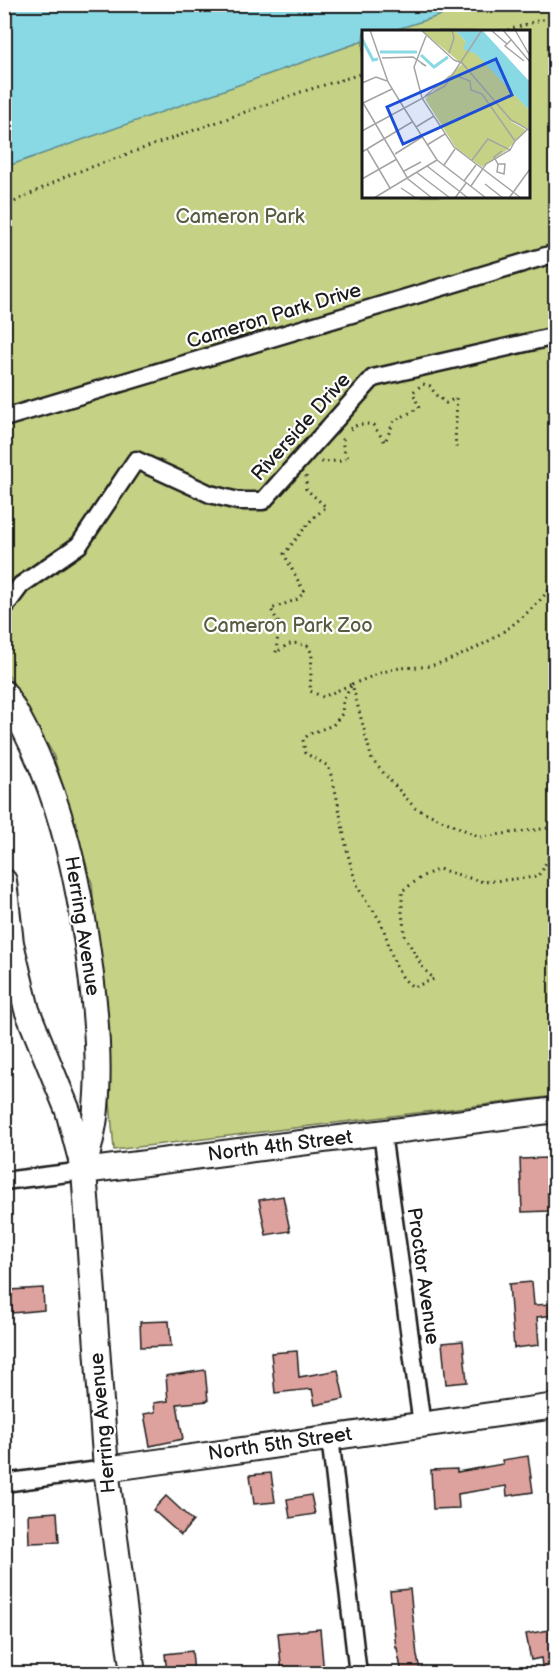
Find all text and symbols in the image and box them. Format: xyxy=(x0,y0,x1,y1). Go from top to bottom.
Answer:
inset map xyxy=(362,30,530,198)
park label: Cameron Park xyxy=(176,205,305,229)
street label: Cameron Park Drive xyxy=(184,278,364,354)
street label: Riverside Drive xyxy=(246,368,356,486)
park label: Cameron Park Zoo xyxy=(203,614,373,638)
street label: Herring Avenue xyxy=(59,855,105,998)
street label: North 4th Street xyxy=(206,1125,354,1167)
street label: Proctor Avenue xyxy=(402,1206,445,1346)
street label: Herring Avenue xyxy=(85,1352,121,1494)
street label: North 5th Street xyxy=(207,1422,353,1466)

